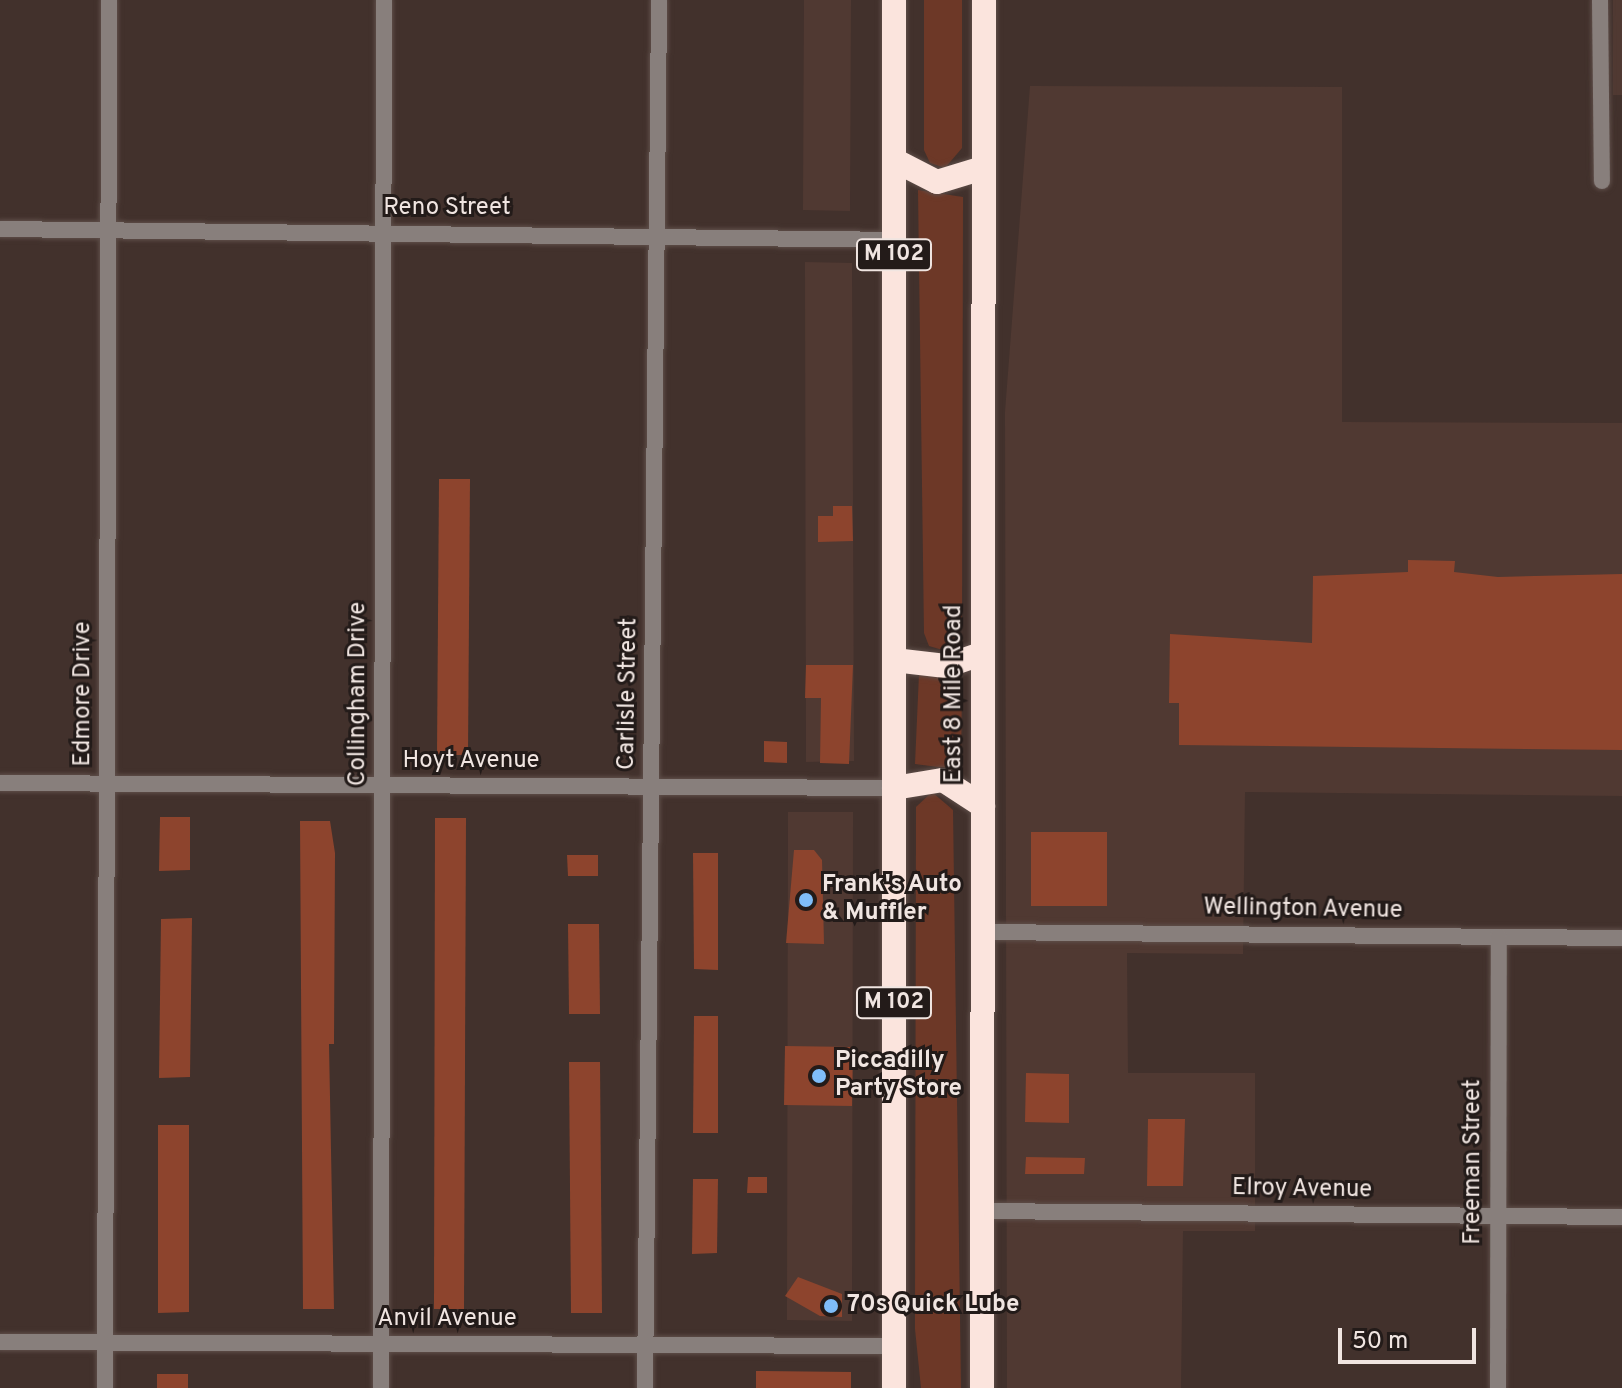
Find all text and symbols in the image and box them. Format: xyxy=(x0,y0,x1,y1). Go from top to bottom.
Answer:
street label: Reno Street xyxy=(383,195,511,223)
road number: M 102 xyxy=(854,237,934,273)
street label: Collingham Drive xyxy=(345,602,373,786)
street label: East 8 Mile Road xyxy=(941,605,969,783)
street label: Carlisle Street xyxy=(613,618,645,770)
street label: Edmore Drive xyxy=(70,621,98,767)
street label: Hoyt Avenue xyxy=(402,748,540,776)
place label: Frank's Auto & Muffler xyxy=(822,872,963,928)
marker: Frank's Auto & Muffler xyxy=(797,891,815,909)
street label: Wellington Avenue xyxy=(1203,894,1403,926)
road number: M 102 xyxy=(854,985,934,1021)
place label: Piccadilly Party Store xyxy=(835,1048,962,1104)
marker: Piccadilly Party Store xyxy=(810,1067,828,1085)
street label: Freeman Street xyxy=(1460,1079,1488,1245)
street label: Elroy Avenue xyxy=(1231,1174,1373,1206)
place label: 70s Quick Lube xyxy=(847,1292,1019,1320)
marker: 70s Quick Lube xyxy=(822,1297,840,1315)
street label: Anvil Avenue xyxy=(377,1306,517,1334)
scale bar xyxy=(1342,1312,1480,1362)
text: 50 m xyxy=(1352,1327,1408,1357)

